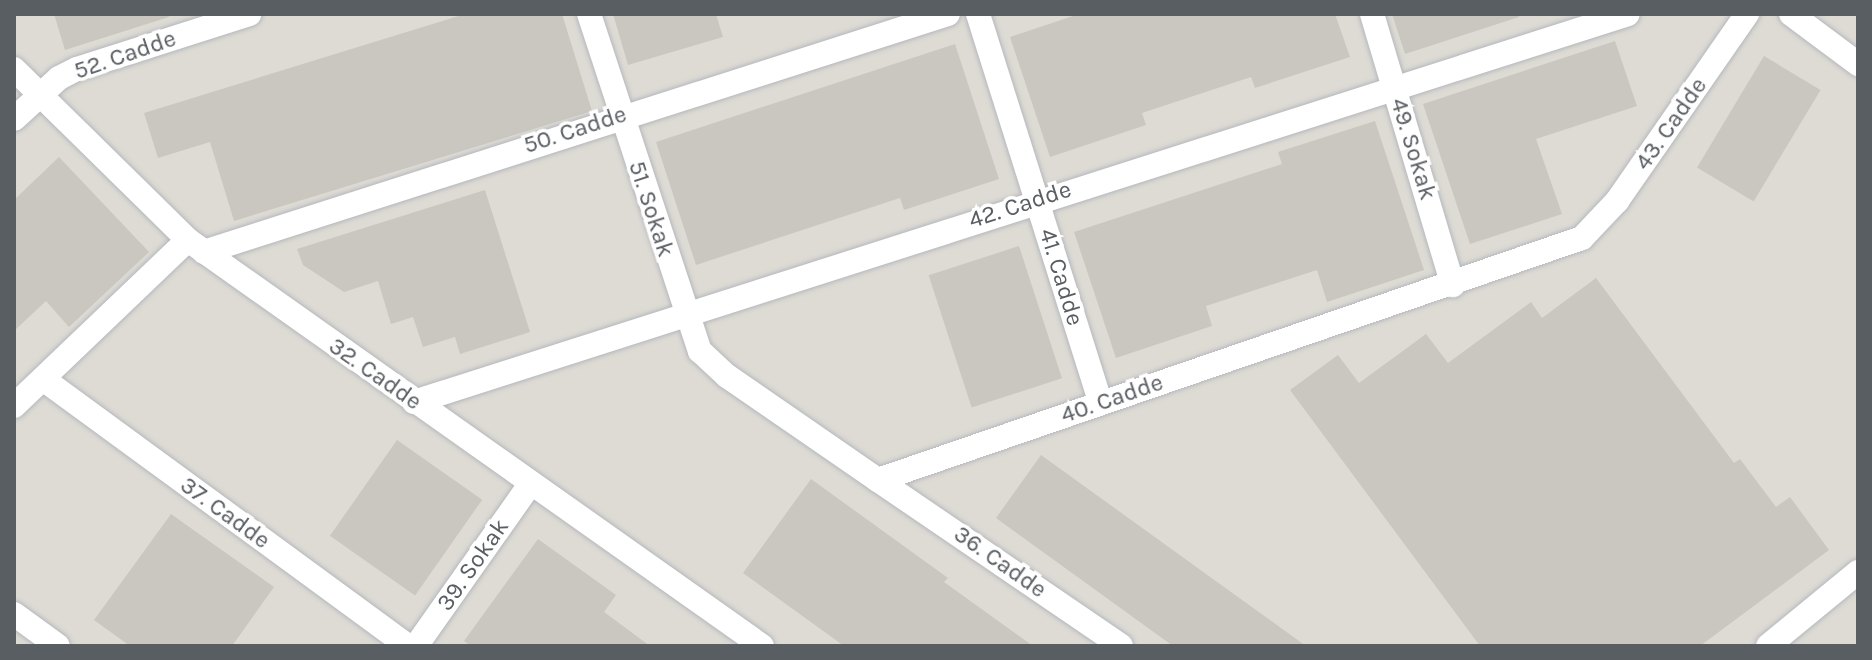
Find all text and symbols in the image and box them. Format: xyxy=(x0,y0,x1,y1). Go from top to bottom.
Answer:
street label: 52. Cadde xyxy=(70,24,180,86)
street label: 43. Cadde xyxy=(1629,72,1713,176)
street label: 49. Sokak xyxy=(1384,94,1442,204)
street label: 50. Cadde xyxy=(520,100,630,160)
street label: 51. Sokak xyxy=(622,157,680,261)
street label: 42. Cadde xyxy=(965,175,1075,235)
street label: 41. Cadde xyxy=(1033,225,1089,329)
street label: 32. Cadde xyxy=(323,332,427,416)
street label: 40. Cadde xyxy=(1057,368,1167,430)
street label: 37. Cadde xyxy=(174,471,276,555)
street label: 39. Sokak xyxy=(431,513,515,617)
street label: 36. Cadde xyxy=(948,520,1052,604)

